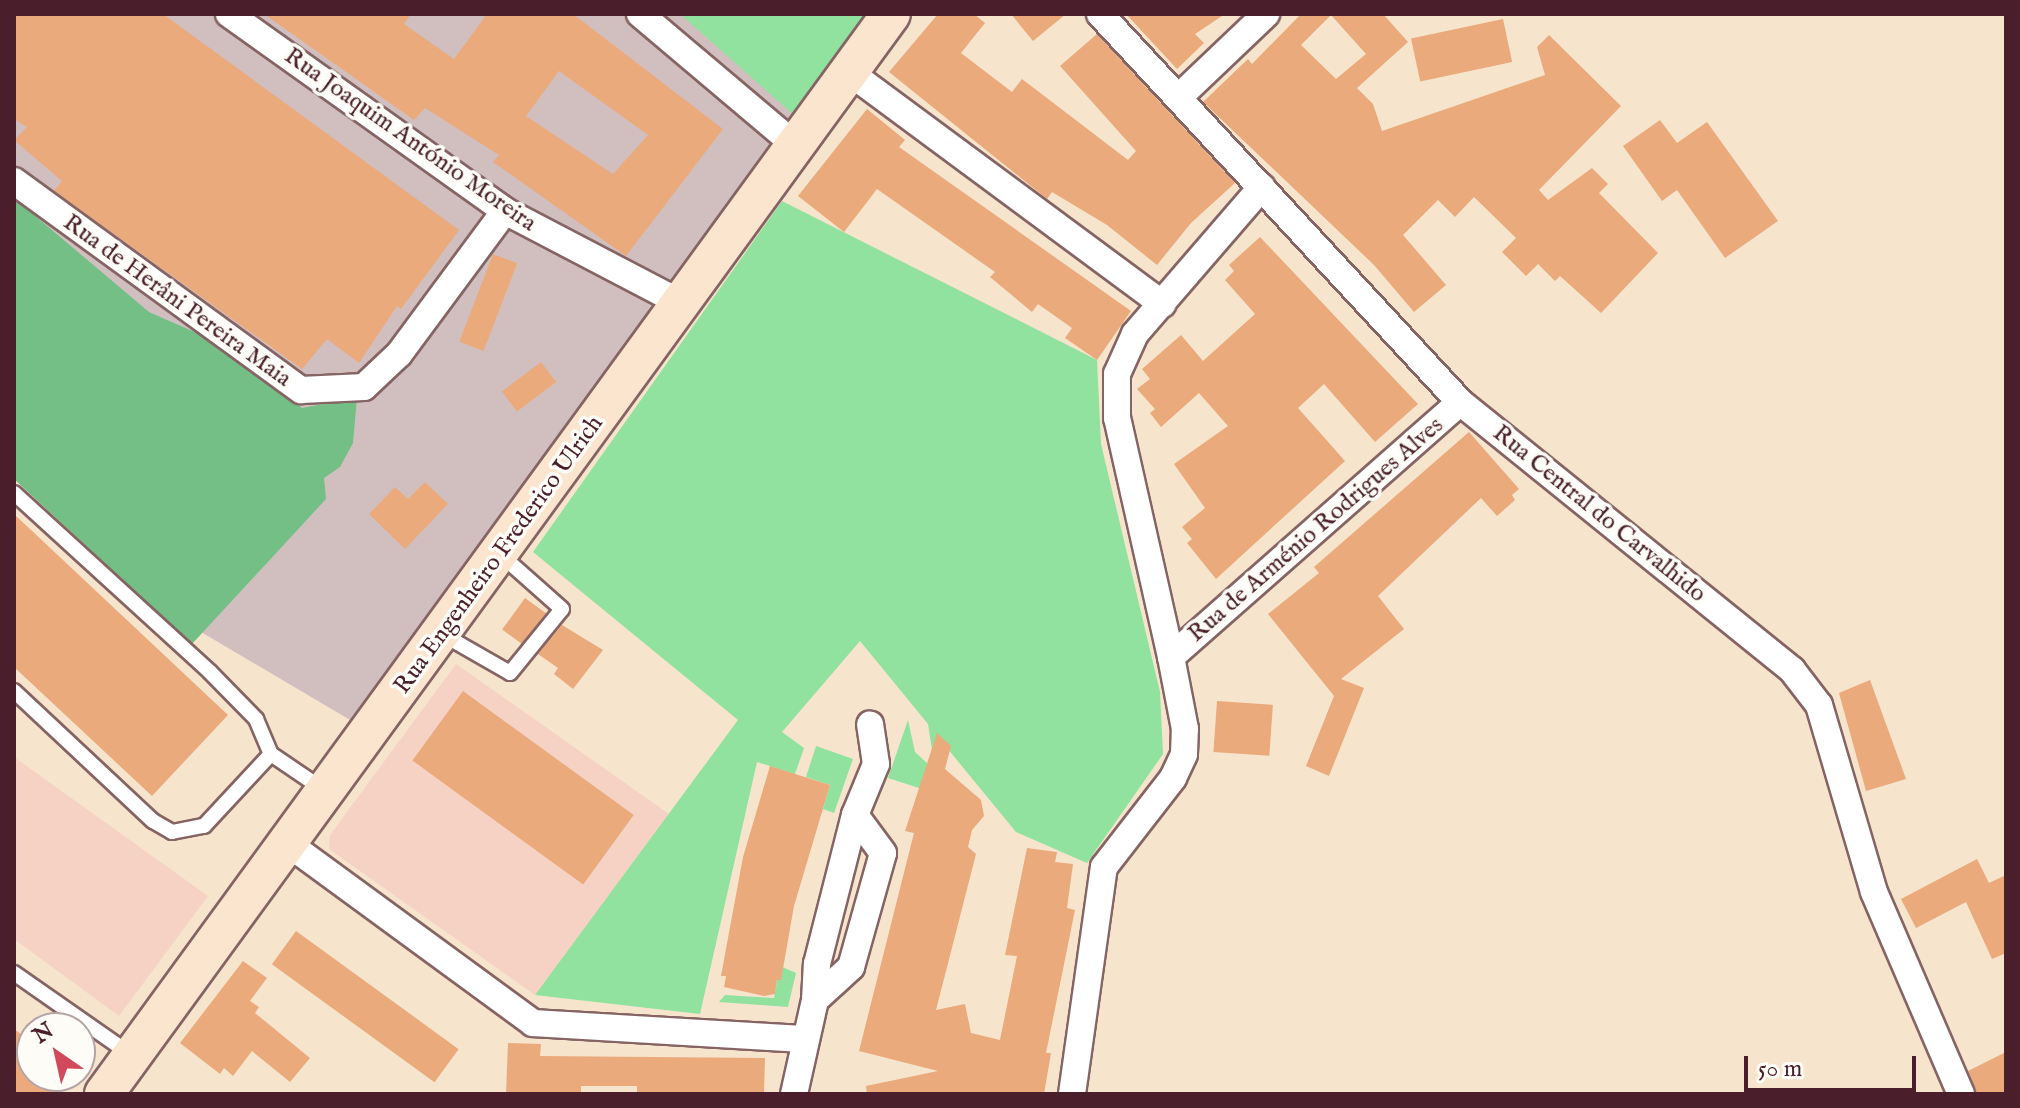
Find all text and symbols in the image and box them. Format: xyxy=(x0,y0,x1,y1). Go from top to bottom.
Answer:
street label: Rua Joaquim António Moreira xyxy=(278,42,542,238)
street label: Rua de Herâni Pereira Maia xyxy=(57,208,297,394)
street label: Rua Engenheiro Frederico Ulrich xyxy=(388,410,610,700)
street label: Rua de Arménio Rodrigues Alves xyxy=(1183,411,1449,649)
street label: Rua Central do Carvalhido xyxy=(1487,419,1711,609)
north arrow xyxy=(16,1012,96,1092)
text: N xyxy=(28,1017,59,1051)
scale bar xyxy=(1748,1040,1920,1090)
text: 50 m xyxy=(1758,1054,1802,1085)

